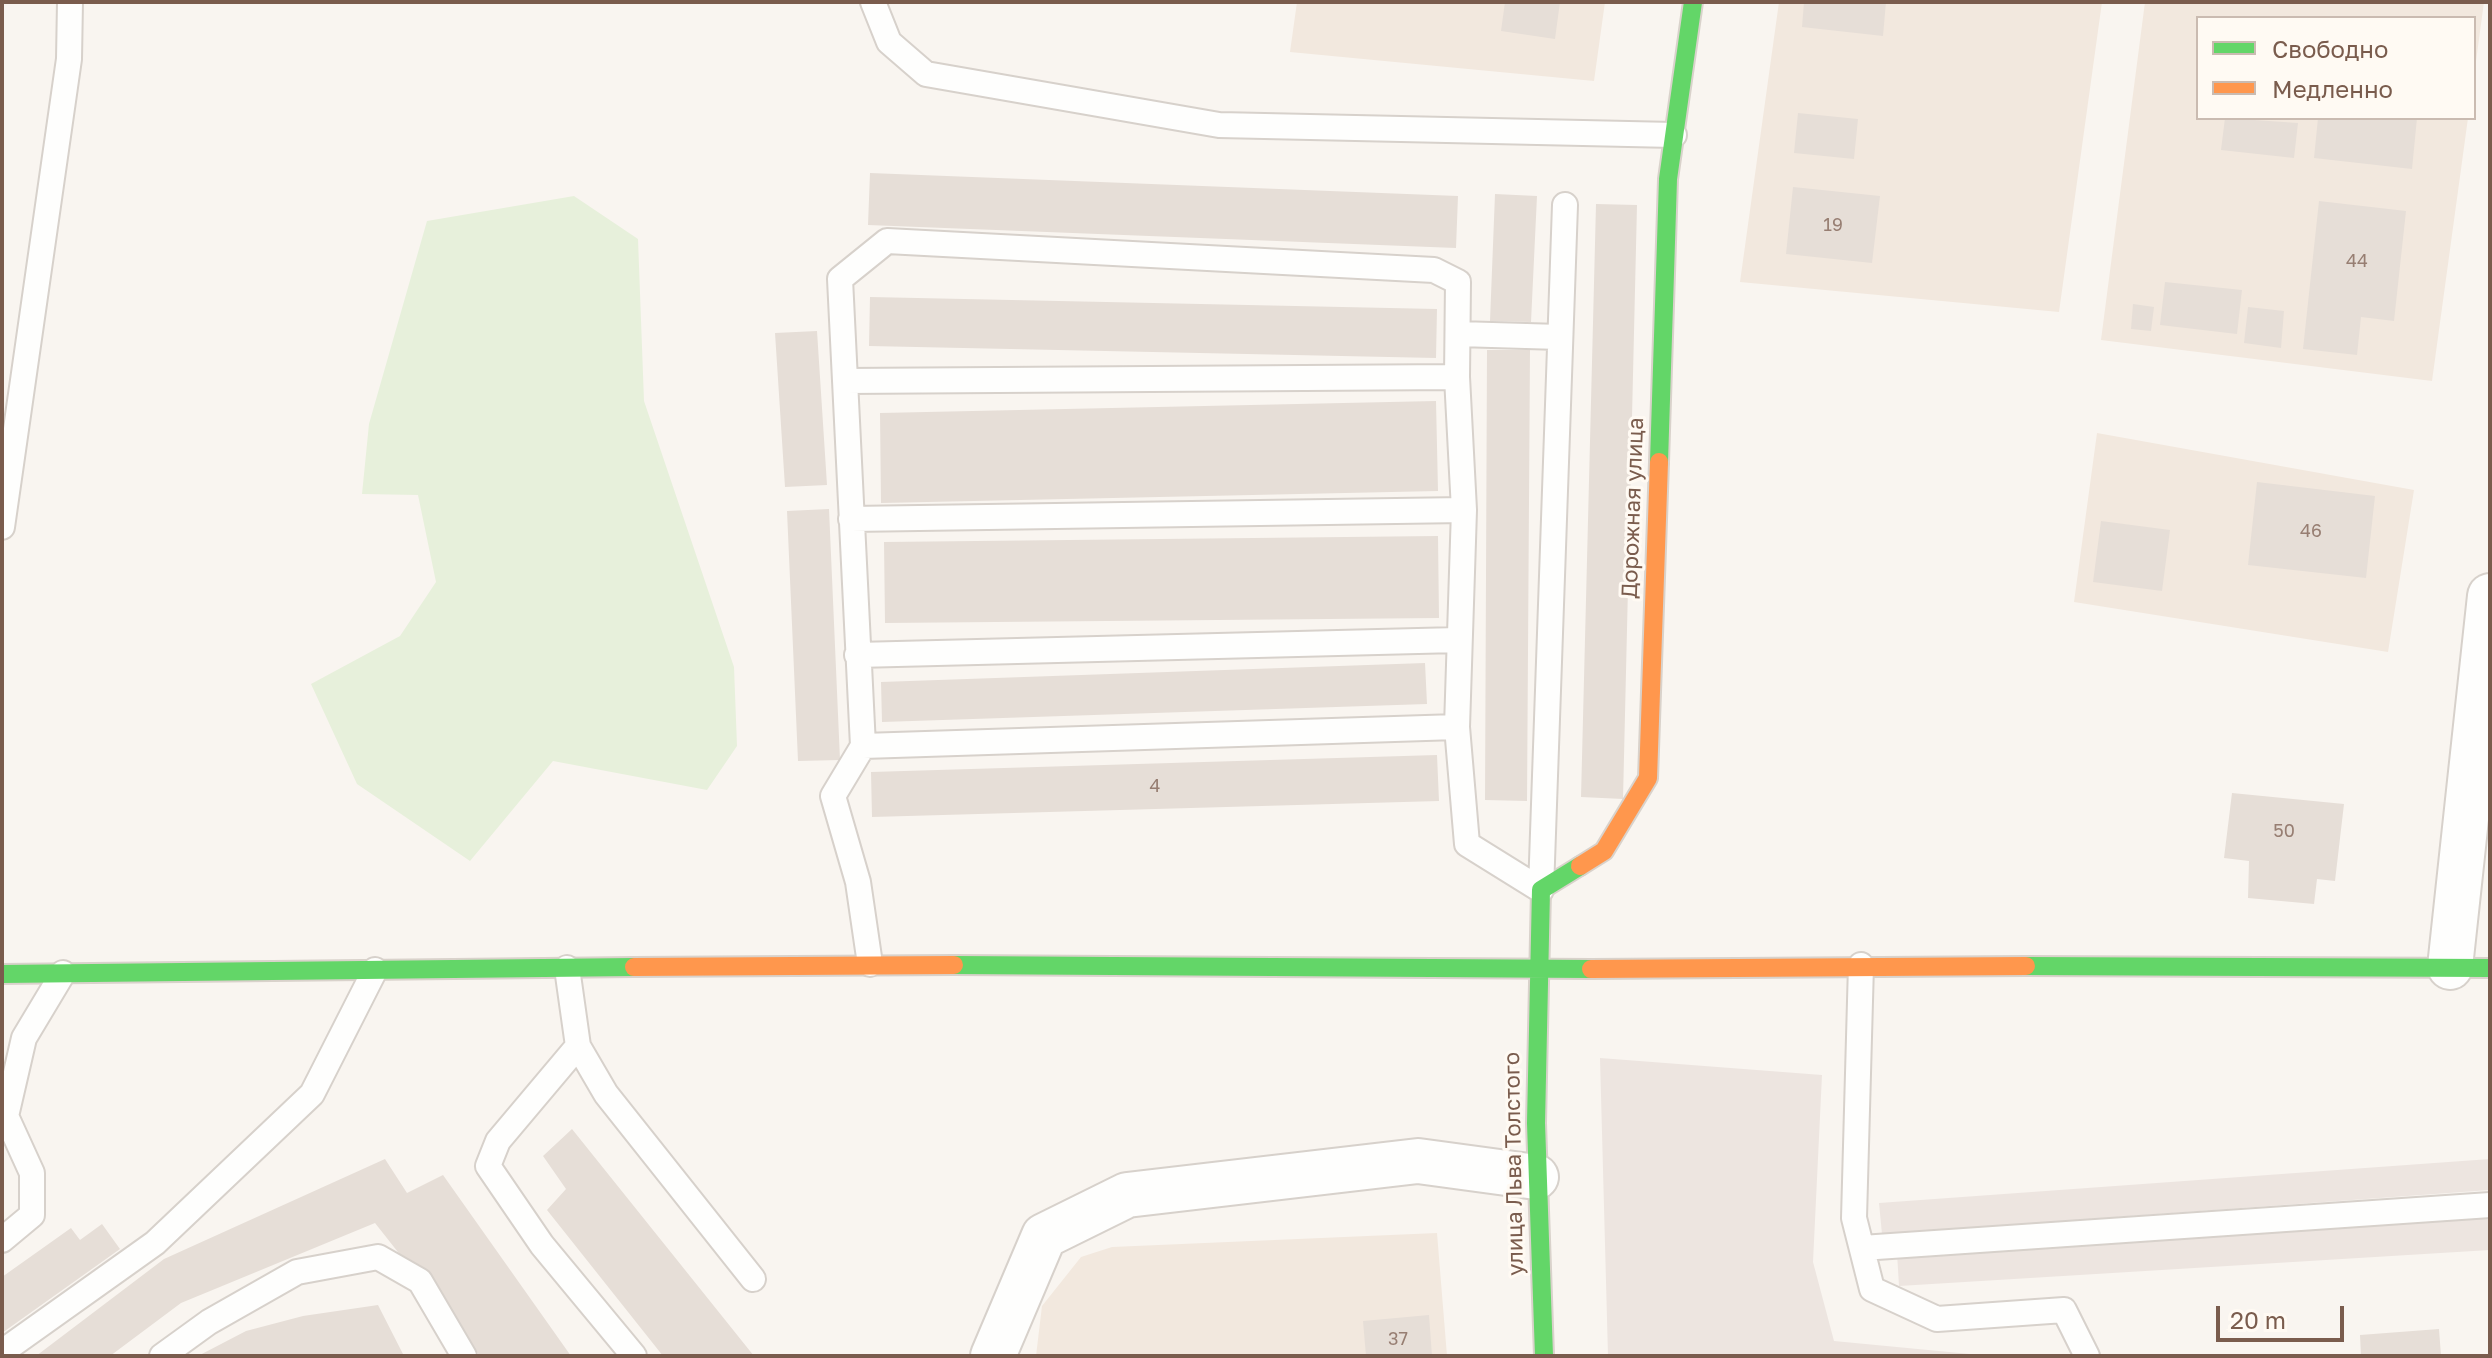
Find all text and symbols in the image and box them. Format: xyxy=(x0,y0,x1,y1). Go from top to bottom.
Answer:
legend xyxy=(2196,16,2476,120)
text: Свободно xyxy=(2272,34,2388,63)
text: Медленно xyxy=(2272,74,2393,103)
house number: 19 xyxy=(1823,214,1843,236)
house number: 44 xyxy=(2346,250,2368,272)
street label: Дорожная улица xyxy=(1617,417,1649,599)
house number: 46 xyxy=(2300,520,2322,542)
house number: 4 xyxy=(1150,775,1160,797)
house number: 50 xyxy=(2273,820,2295,842)
street label: улица Льва Толстого xyxy=(1499,1052,1529,1276)
scale bar xyxy=(2220,1290,2348,1340)
text: 20 m xyxy=(2230,1305,2286,1334)
house number: 37 xyxy=(1388,1328,1408,1350)

